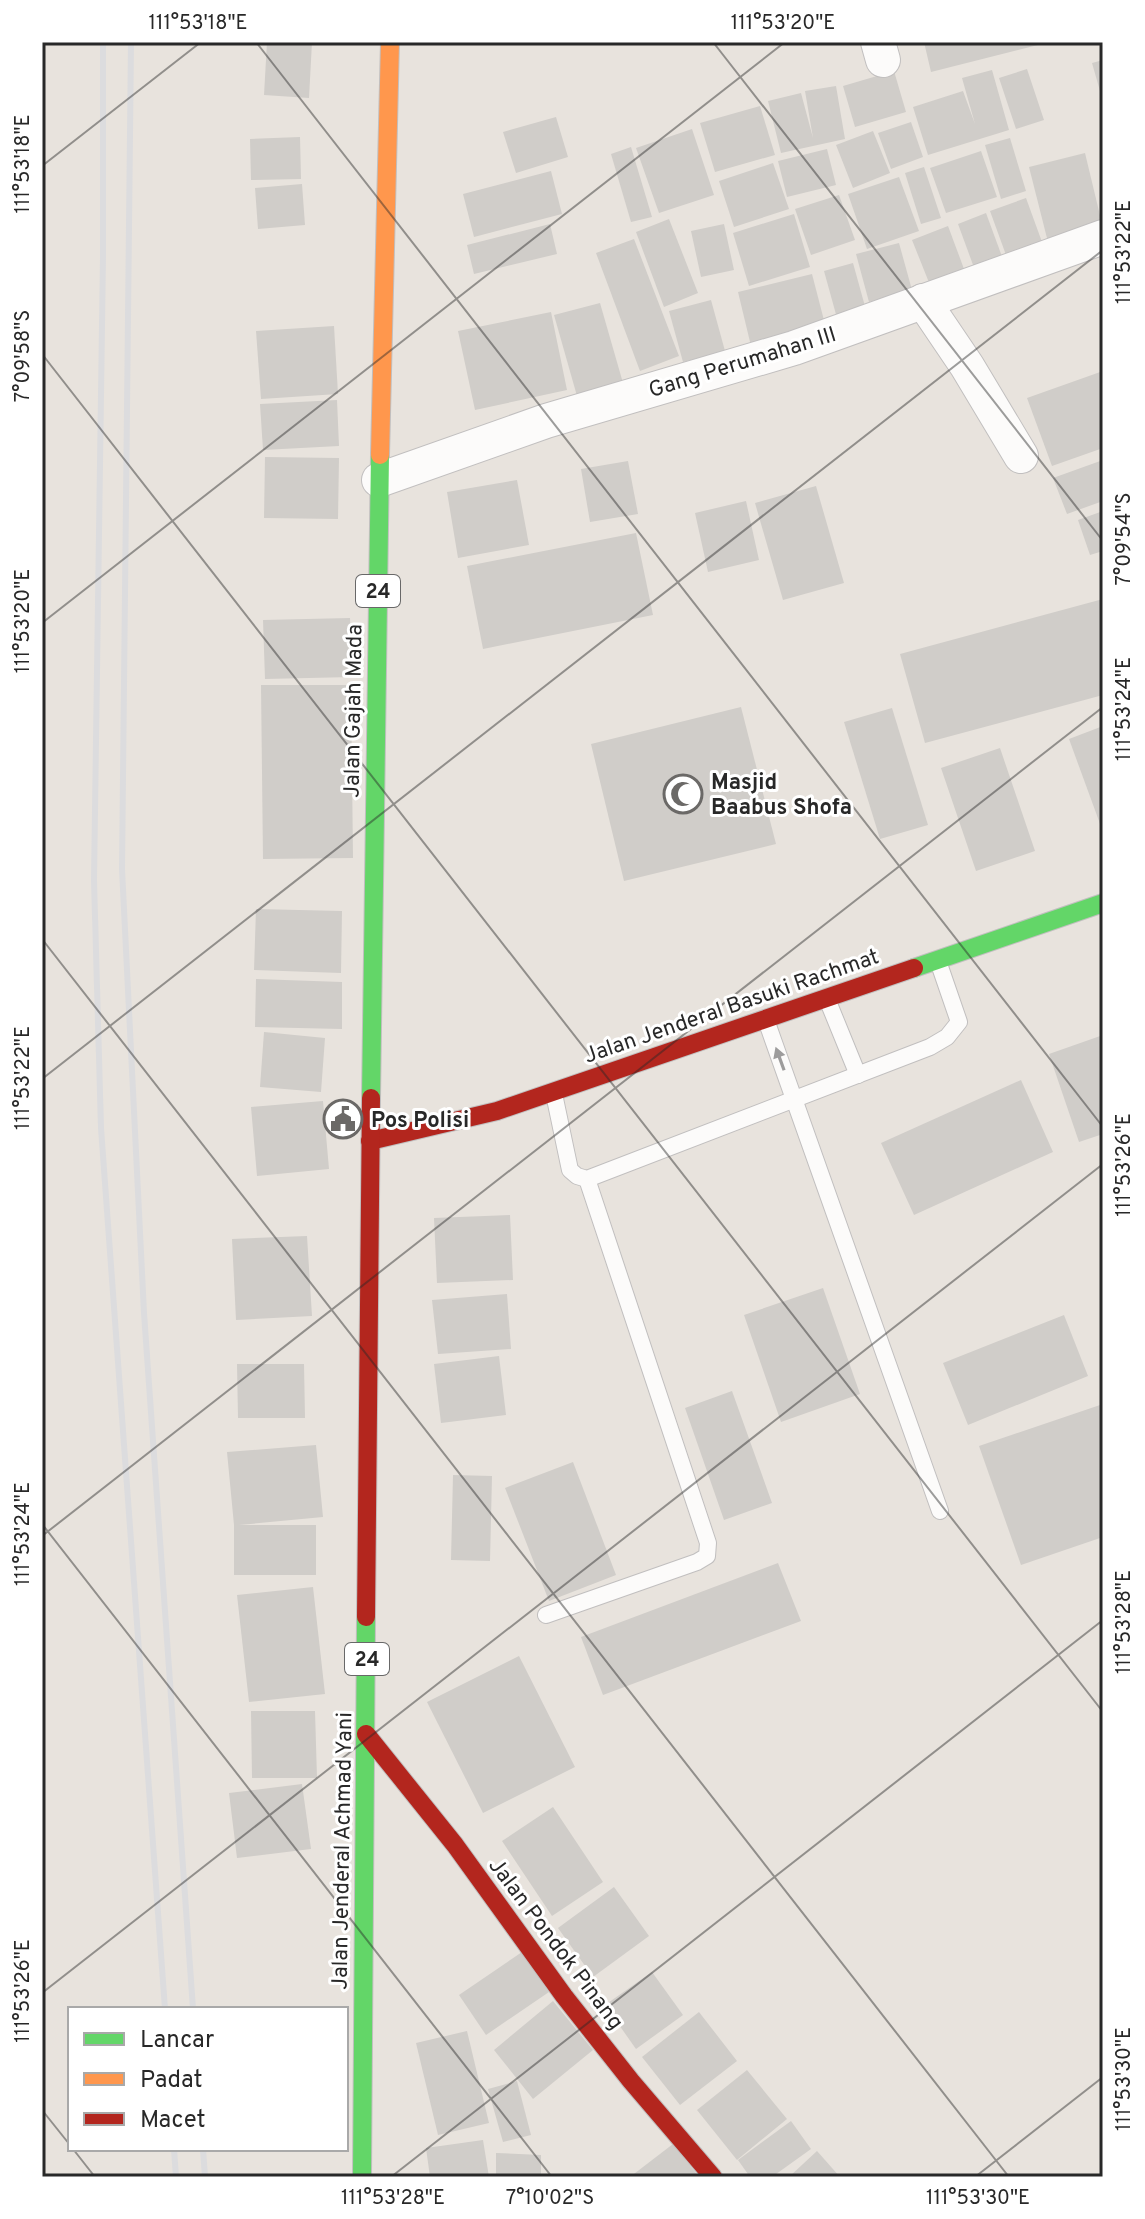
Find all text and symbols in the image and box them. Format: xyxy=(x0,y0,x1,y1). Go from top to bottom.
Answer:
text: 111°53'18"E xyxy=(148,11,248,37)
text: 111°53'20"E xyxy=(731,11,835,37)
text: 111°53'18"E xyxy=(11,114,37,214)
text: 111°53'22"E xyxy=(1112,200,1138,304)
text: 7°09'58"S xyxy=(11,310,37,402)
street label: Gang Perumahan III xyxy=(646,322,840,405)
text: 7°09'54"S xyxy=(1112,493,1138,585)
text: 111°53'20"E xyxy=(11,569,37,673)
road number: 24 xyxy=(356,575,400,607)
street label: Jalan Gajah Mada xyxy=(339,624,370,798)
text: 111°53'24"E xyxy=(1112,657,1138,761)
place label: Masjid Baabus Shofa xyxy=(711,770,852,822)
mosque icon: Masjid Baabus Shofa xyxy=(662,773,704,815)
street label: Jalan Jenderal Basuki Rachmat xyxy=(581,944,883,1071)
text: 111°53'22"E xyxy=(11,1026,37,1130)
one-way arrow xyxy=(773,1047,786,1071)
public building icon: Pos Polisi xyxy=(322,1098,364,1140)
place label: Pos Polisi xyxy=(371,1108,469,1135)
text: 111°53'26"E xyxy=(1112,1113,1138,1217)
text: 111°53'24"E xyxy=(11,1482,37,1586)
text: 111°53'28"E xyxy=(1112,1570,1138,1674)
road number: 24 xyxy=(345,1643,389,1675)
street label: Jalan Jenderal Achmad Yani xyxy=(328,1712,359,1990)
street label: Jalan Pondok Pinang xyxy=(482,1853,628,2036)
text: 111°53'26"E xyxy=(11,1939,37,2043)
legend xyxy=(68,2007,348,2151)
text: Lancar xyxy=(140,2026,214,2056)
text: 111°53'30"E xyxy=(1112,2027,1138,2131)
text: Padat xyxy=(140,2066,202,2096)
text: Macet xyxy=(140,2106,206,2136)
text: 111°53'28"E xyxy=(341,2186,445,2212)
text: 7°10'02"S xyxy=(506,2186,594,2212)
text: 111°53'30"E xyxy=(926,2186,1030,2212)

